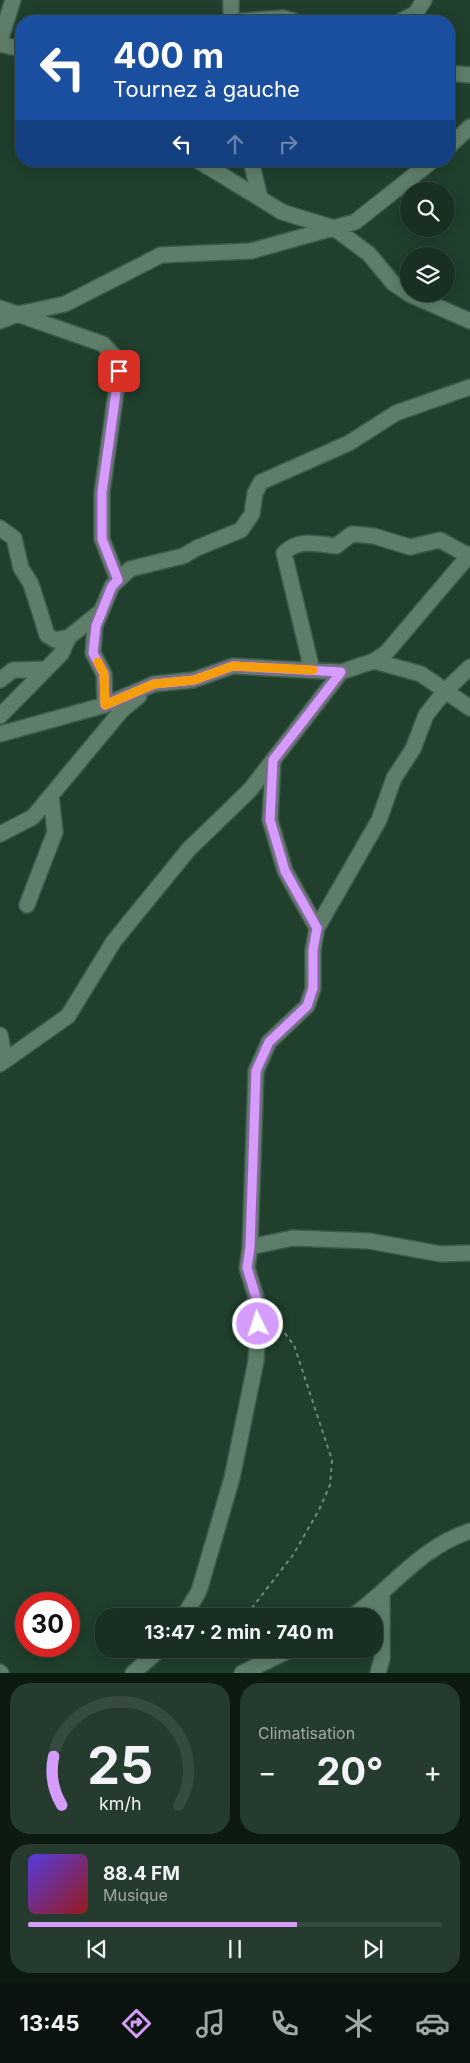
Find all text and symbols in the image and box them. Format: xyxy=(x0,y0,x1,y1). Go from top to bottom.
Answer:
text: 400 m xyxy=(113,34,224,76)
icon: left xyxy=(30,35,95,100)
text: Tournez à gauche xyxy=(113,76,300,102)
icon: left xyxy=(168,130,196,158)
icon: ahead xyxy=(221,130,249,158)
icon: right xyxy=(274,130,302,158)
map controls xyxy=(400,182,455,302)
button: search xyxy=(400,182,455,237)
button: layers xyxy=(400,247,455,302)
pin xyxy=(98,350,140,392)
icon: arrive xyxy=(105,357,133,385)
position arrow xyxy=(231,1297,283,1349)
speed limit sign: 30 xyxy=(15,1592,80,1657)
text: 13:47 · 2 min · 740 m xyxy=(144,1621,334,1644)
text: Climatisation xyxy=(258,1723,355,1743)
text: 25 xyxy=(87,1734,153,1797)
text: 20° xyxy=(316,1748,384,1794)
text: − xyxy=(258,1755,277,1789)
text: + xyxy=(423,1755,442,1789)
text: km/h xyxy=(99,1793,141,1814)
text: 88.4 FM xyxy=(103,1862,180,1885)
text: Musique xyxy=(103,1885,168,1905)
icon: previous xyxy=(83,1935,111,1963)
icon: pause xyxy=(221,1935,249,1963)
icon: next xyxy=(359,1935,387,1963)
icon: directions xyxy=(119,2006,154,2041)
icon: music xyxy=(193,2006,228,2041)
icon: phone xyxy=(267,2006,302,2041)
icon: climate xyxy=(341,2006,376,2041)
icon: car xyxy=(415,2006,450,2041)
text: 13:45 xyxy=(20,2010,80,2036)

